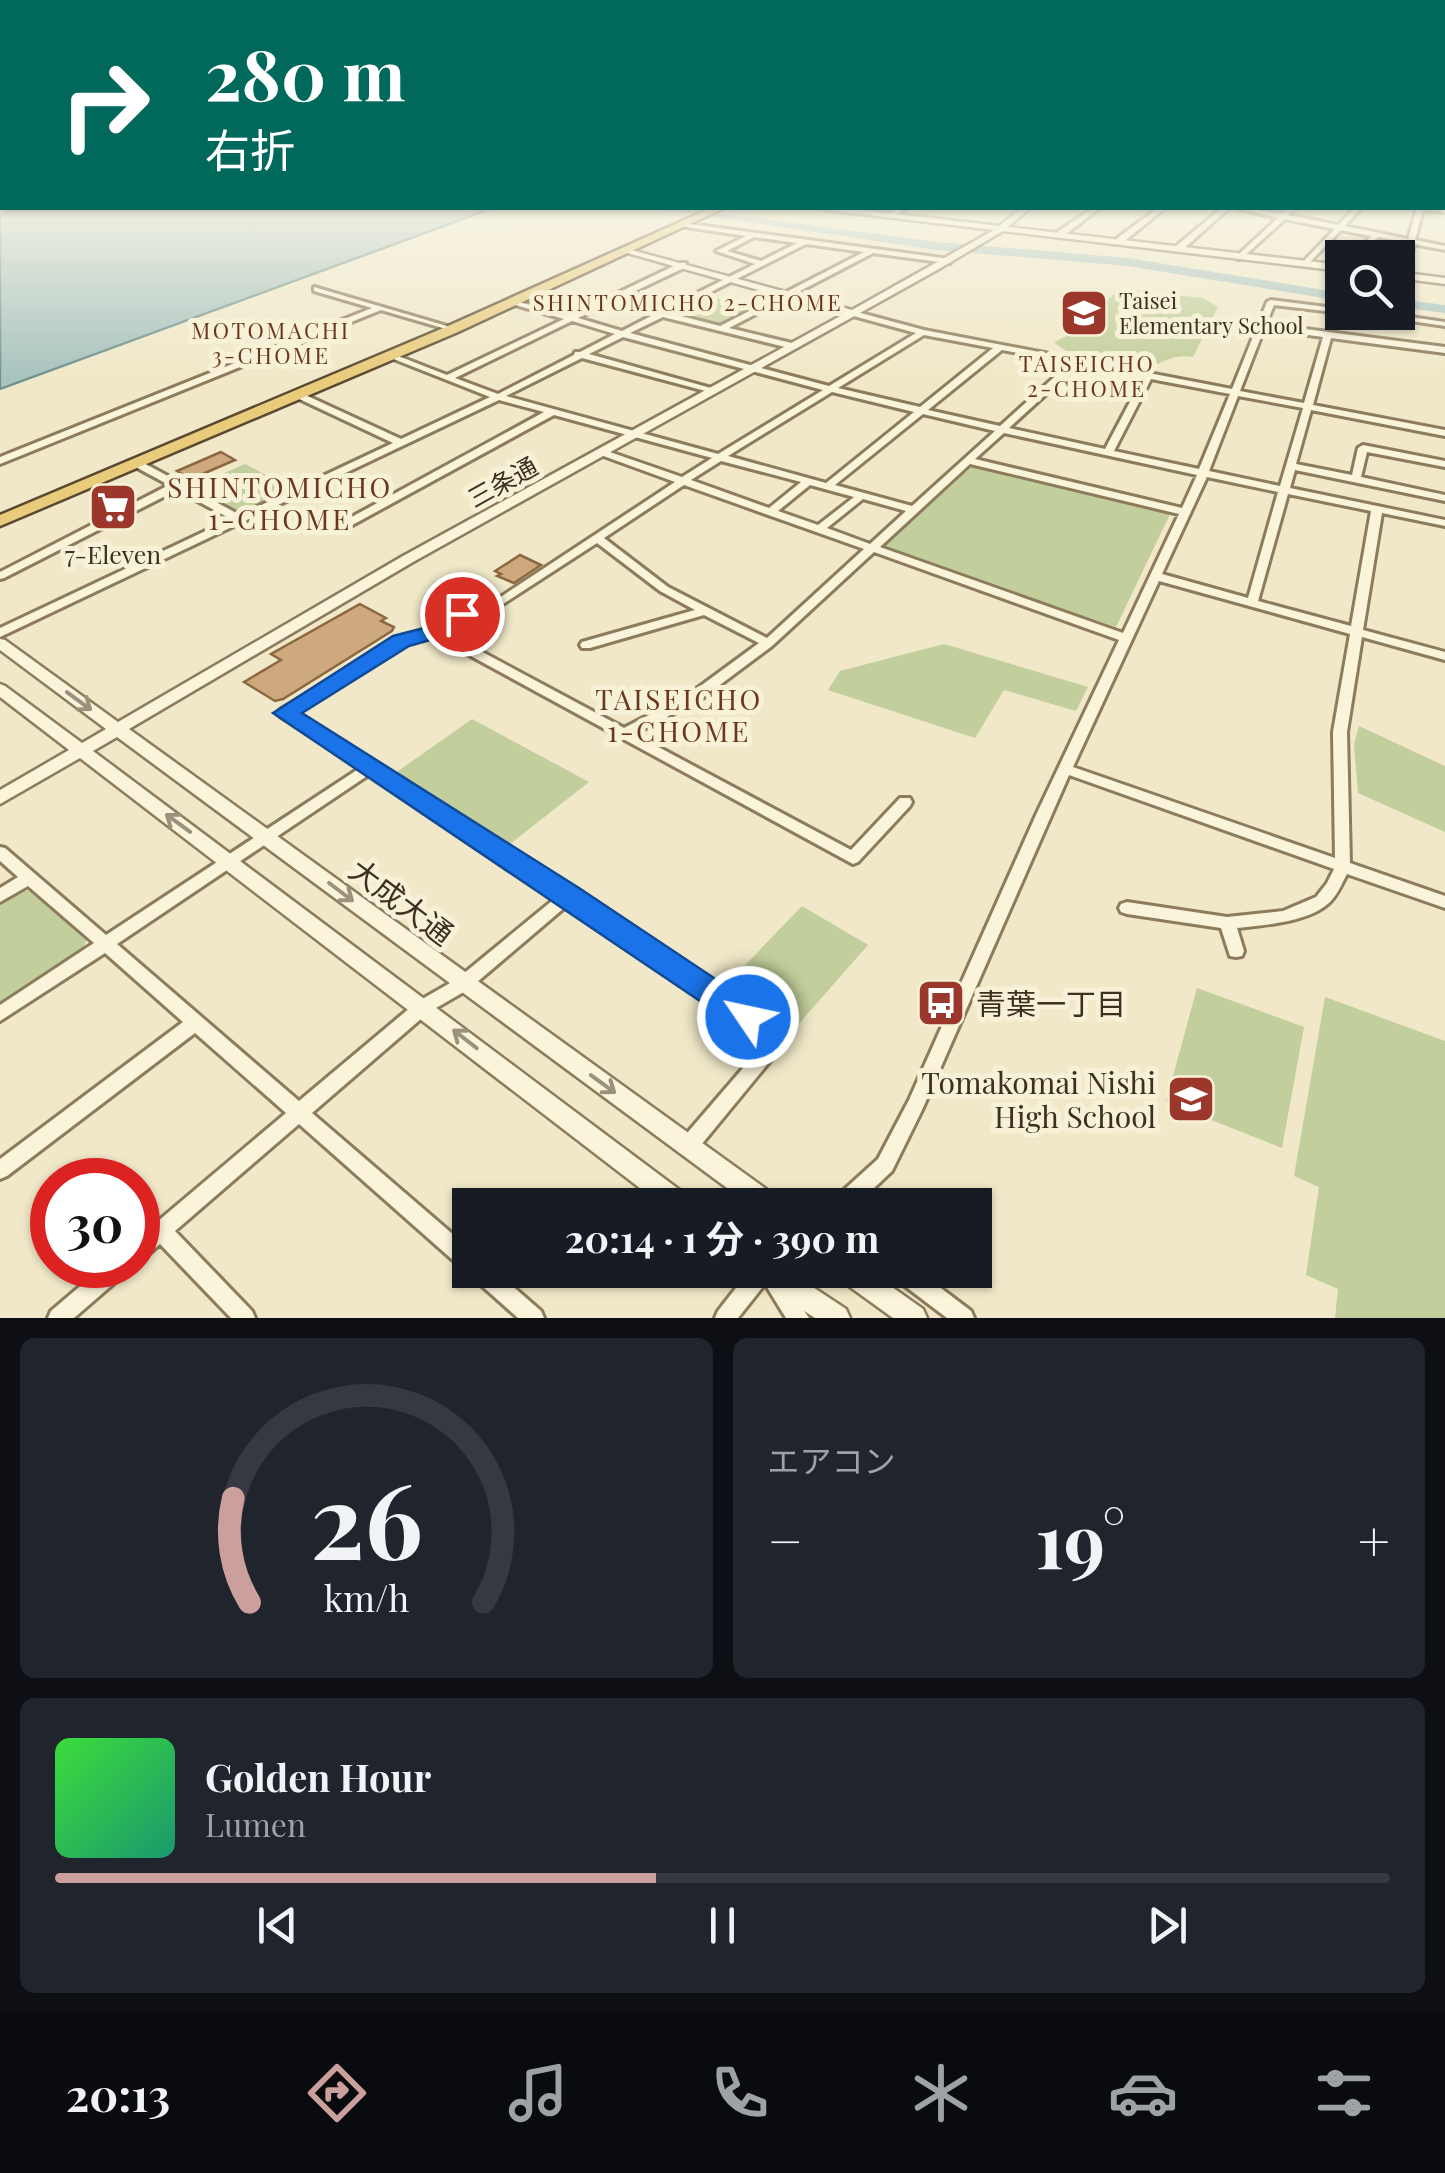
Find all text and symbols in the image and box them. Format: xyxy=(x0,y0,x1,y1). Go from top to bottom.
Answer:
text: 280 m xyxy=(205,25,406,119)
icon: right xyxy=(40,40,170,170)
text: 右折 xyxy=(205,118,295,178)
map controls xyxy=(1325,240,1415,330)
button: search xyxy=(1325,240,1415,330)
place label: Taisei Elementary School xyxy=(1119,285,1304,340)
district label: SHINTOMICHO 2-CHOME xyxy=(533,287,843,317)
school or university icon: Taisei Elementary School xyxy=(1058,287,1110,339)
district label: MOTOMACHI 3-CHOME xyxy=(191,315,351,370)
district label: TAISEICHO 2-CHOME xyxy=(1019,348,1155,403)
street label: 三条通 xyxy=(461,448,543,514)
district label: SHINTOMICHO 1-CHOME xyxy=(167,468,393,537)
supermarket icon: 7-Eleven xyxy=(87,481,139,533)
place label: 7-Eleven xyxy=(65,537,161,570)
pin xyxy=(420,572,505,657)
icon: arrive xyxy=(435,587,490,642)
district label: TAISEICHO 1-CHOME xyxy=(595,680,763,749)
one-way arrow xyxy=(64,690,92,711)
one-way arrow xyxy=(164,812,192,833)
street label: 大成大通 xyxy=(342,849,462,953)
one-way arrow xyxy=(327,882,354,903)
position arrow xyxy=(696,965,800,1069)
bus stop icon: 青葉一丁目 xyxy=(915,977,967,1029)
place label: 青葉一丁目 xyxy=(976,983,1126,1023)
one-way arrow xyxy=(452,1029,479,1050)
place label: Tomakomai Nishi High School xyxy=(921,1062,1156,1136)
one-way arrow xyxy=(589,1073,617,1094)
school or university icon: Tomakomai Nishi High School xyxy=(1165,1073,1217,1125)
speed limit sign: 30 xyxy=(30,1158,160,1288)
text: 20:14 · 1 分 · 390 m xyxy=(565,1212,879,1263)
text: エアコン xyxy=(768,1438,896,1481)
text: 26 xyxy=(310,1447,423,1586)
text: 19° xyxy=(1035,1488,1126,1588)
text: − xyxy=(768,1502,803,1576)
text: + xyxy=(1358,1502,1390,1576)
text: km/h xyxy=(323,1573,409,1621)
text: Golden Hour xyxy=(205,1751,431,1802)
text: Lumen xyxy=(205,1802,306,1845)
icon: previous xyxy=(250,1898,305,1953)
icon: pause xyxy=(695,1898,750,1953)
icon: next xyxy=(1140,1898,1195,1953)
icon: directions xyxy=(302,2058,372,2128)
icon: music xyxy=(503,2058,573,2128)
icon: phone xyxy=(705,2058,775,2128)
icon: climate xyxy=(906,2058,976,2128)
icon: car xyxy=(1108,2058,1178,2128)
icon: filters xyxy=(1309,2058,1379,2128)
text: 20:13 xyxy=(66,2063,170,2123)

